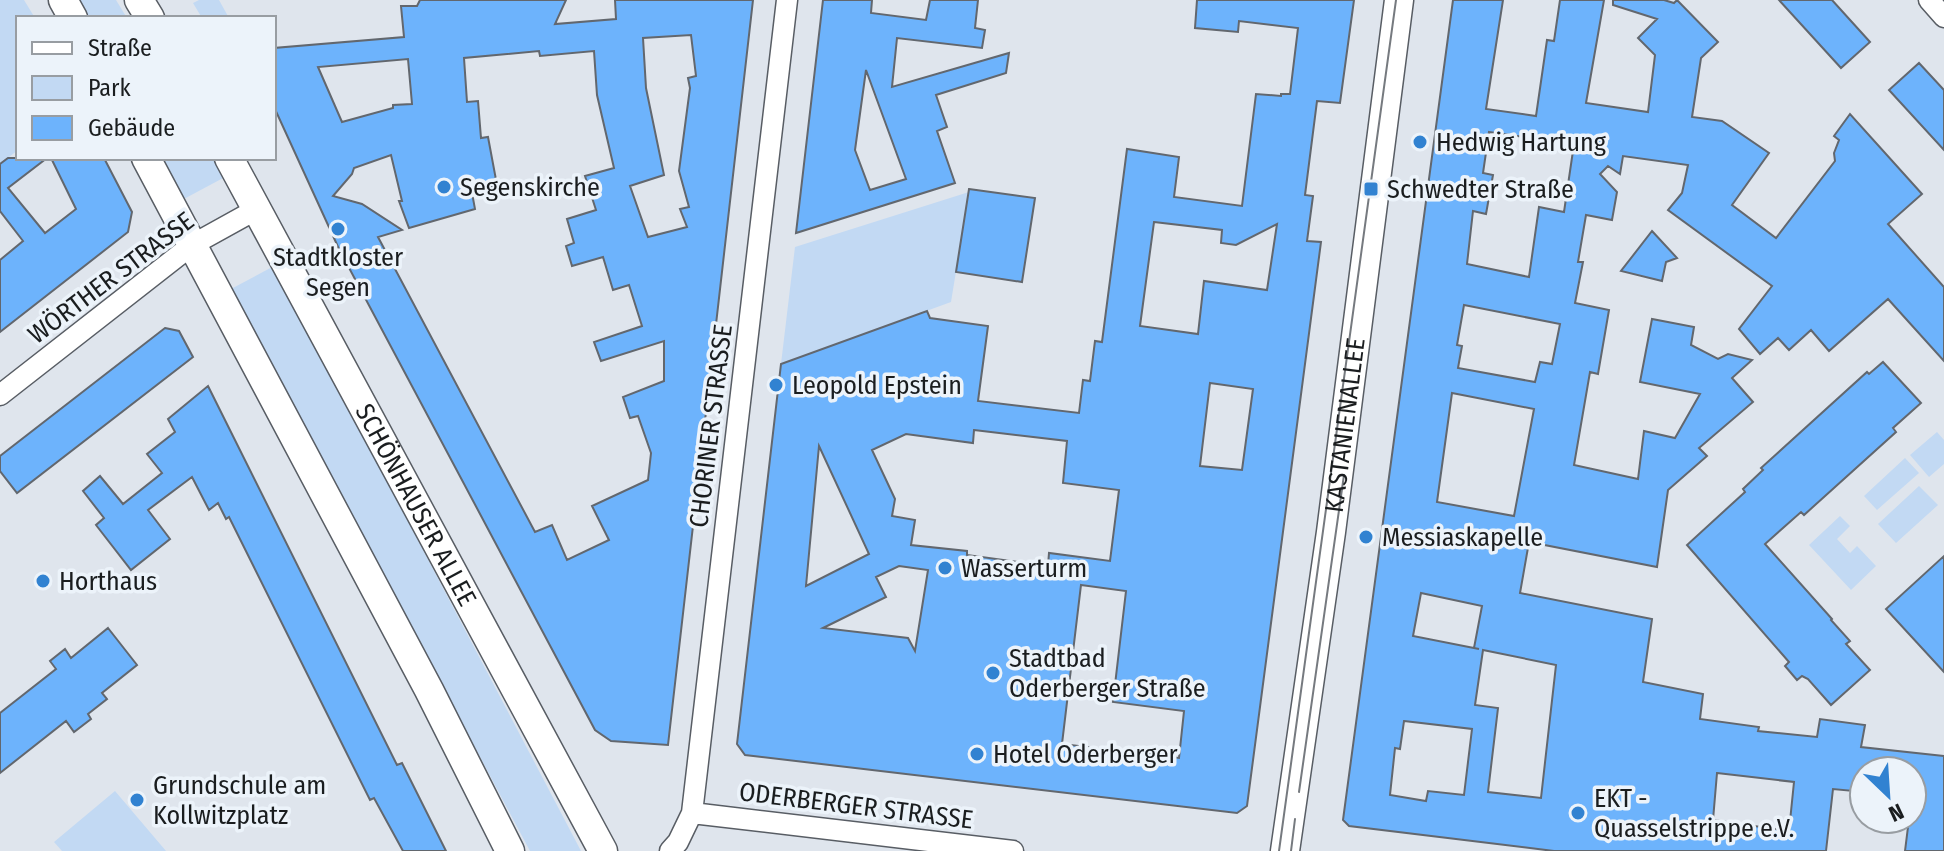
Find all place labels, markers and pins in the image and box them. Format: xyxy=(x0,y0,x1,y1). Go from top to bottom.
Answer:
place label: Hedwig Hartung xyxy=(1436,127,1607,158)
marker: Hedwig Hartung xyxy=(1411,133,1429,151)
place label: Segenskirche xyxy=(460,172,600,203)
place label: Schwedter Straße xyxy=(1387,174,1574,205)
marker: Segenskirche xyxy=(435,178,453,196)
marker: Schwedter Straße xyxy=(1362,180,1380,198)
marker: Stadtkloster Segen xyxy=(329,220,347,238)
place label: Stadtkloster Segen xyxy=(273,242,403,303)
place label: Leopold Epstein xyxy=(792,370,962,401)
marker: Leopold Epstein xyxy=(767,376,785,394)
place label: Messiaskapelle xyxy=(1382,522,1543,553)
marker: Messiaskapelle xyxy=(1357,528,1375,546)
place label: Wasserturm xyxy=(961,553,1087,584)
marker: Wasserturm xyxy=(936,559,954,577)
place label: Horthaus xyxy=(59,566,157,597)
marker: Horthaus xyxy=(34,572,52,590)
place label: Stadtbad Oderberger Straße xyxy=(1009,643,1206,704)
marker: Stadtbad Oderberger Straße xyxy=(984,664,1002,682)
place label: Hotel Oderberger xyxy=(993,739,1178,770)
marker: Hotel Oderberger xyxy=(968,745,986,763)
place label: Grundschule am Kollwitzplatz xyxy=(153,770,326,831)
place label: EKT - Quasselstrippe e.V. xyxy=(1594,783,1794,844)
marker: Grundschule am Kollwitzplatz xyxy=(128,791,146,809)
marker: EKT - Quasselstrippe e.V. xyxy=(1569,804,1587,822)

